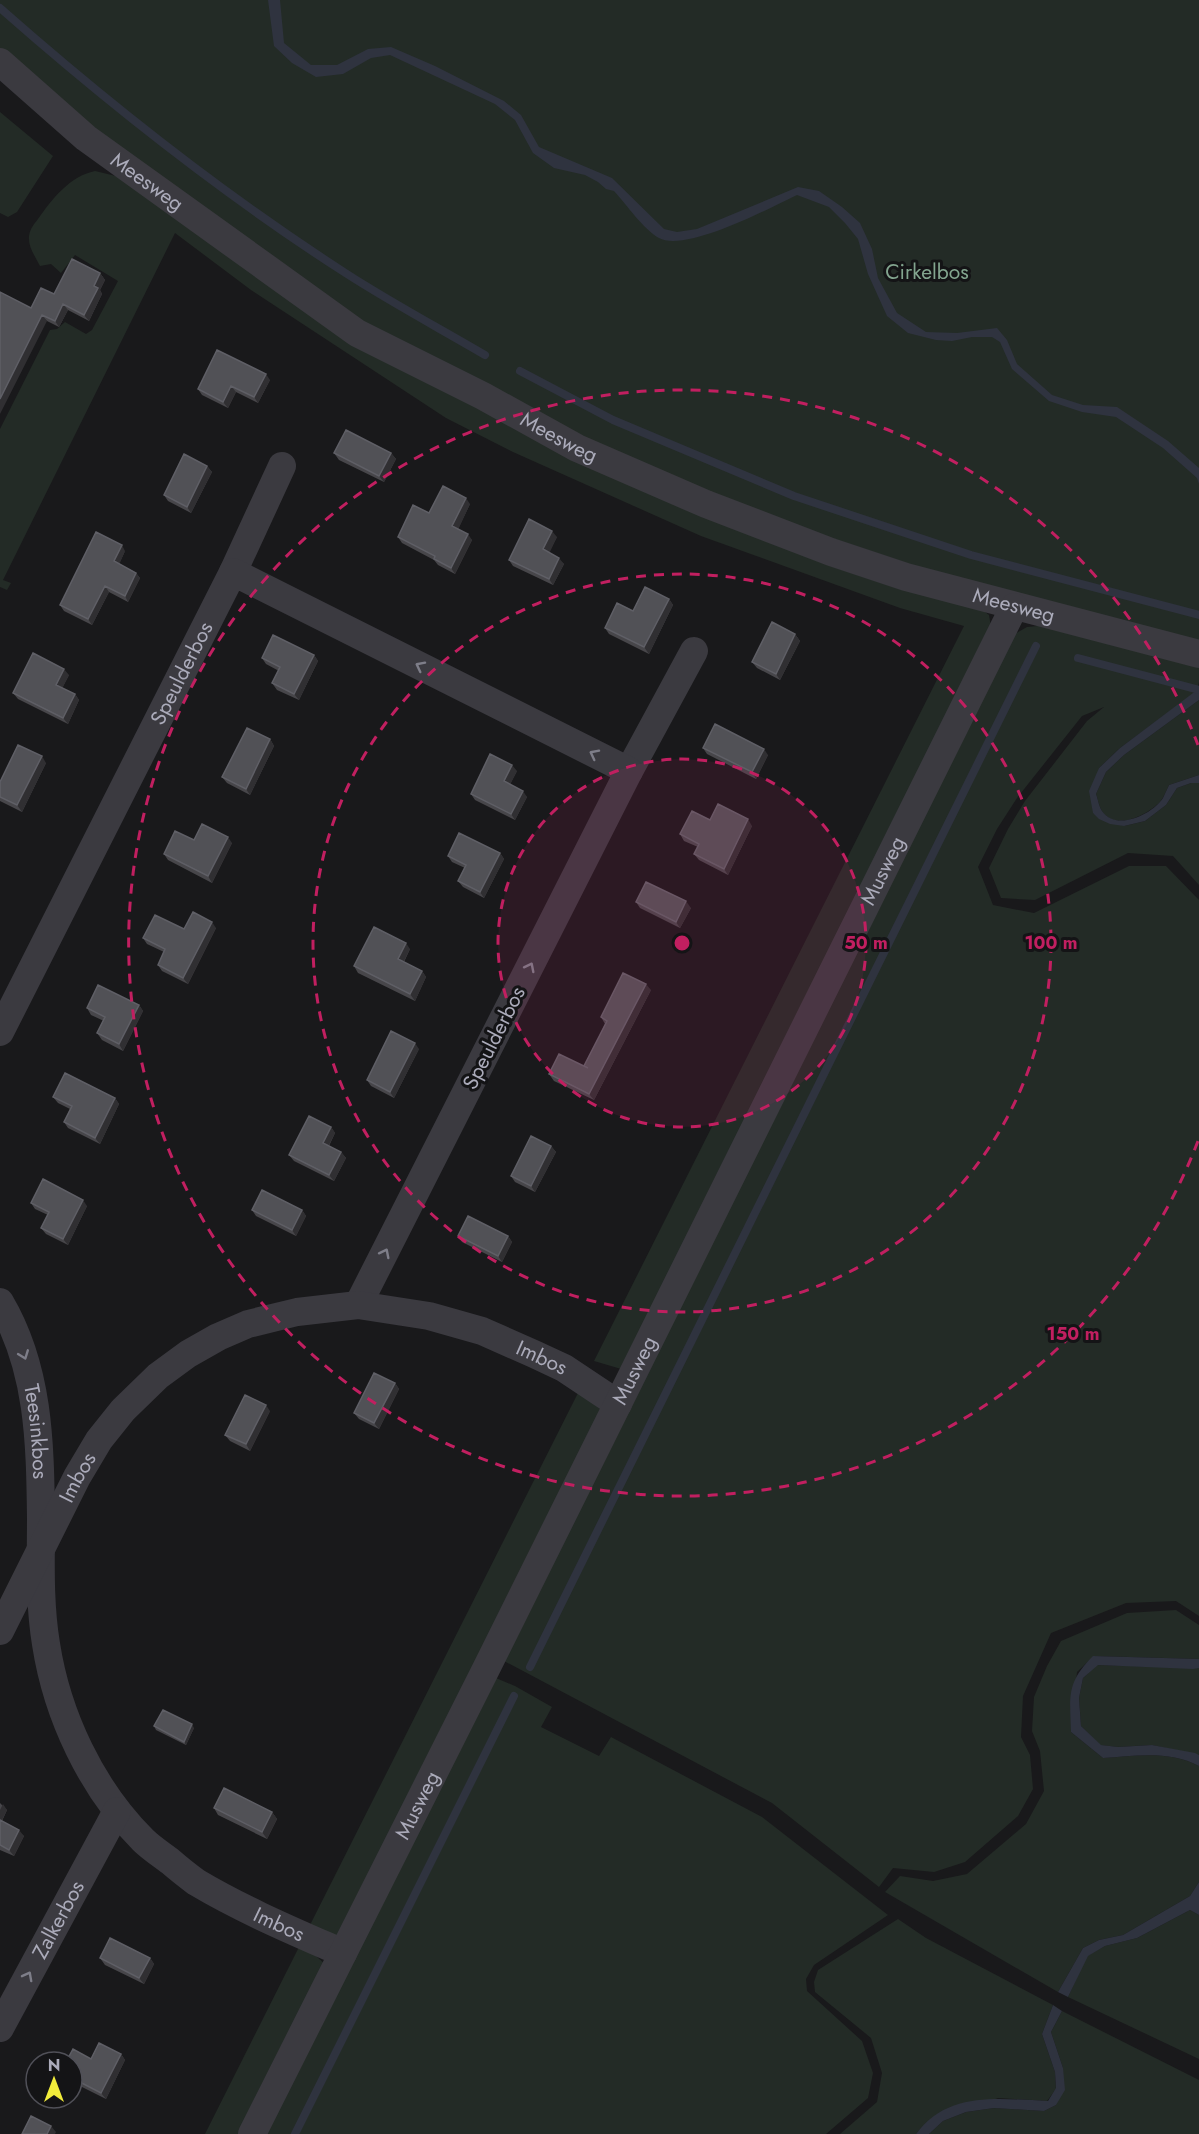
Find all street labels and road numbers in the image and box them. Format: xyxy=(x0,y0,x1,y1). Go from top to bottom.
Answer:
street label: Meesweg xyxy=(104,145,190,219)
street label: Meesweg xyxy=(515,404,602,470)
street label: Meesweg xyxy=(969,580,1058,630)
street label: Speulderbos xyxy=(143,617,220,730)
street label: Musweg xyxy=(853,831,913,910)
street label: Speulderbos xyxy=(455,981,533,1095)
street label: Musweg xyxy=(605,1331,664,1410)
street label: Imbos xyxy=(511,1333,572,1383)
street label: Teesinkbos xyxy=(16,1381,55,1480)
street label: Imbos xyxy=(52,1447,103,1508)
street label: Musweg xyxy=(388,1766,447,1845)
street label: Zalkerbos xyxy=(25,1875,92,1964)
street label: Imbos xyxy=(248,1900,309,1949)

